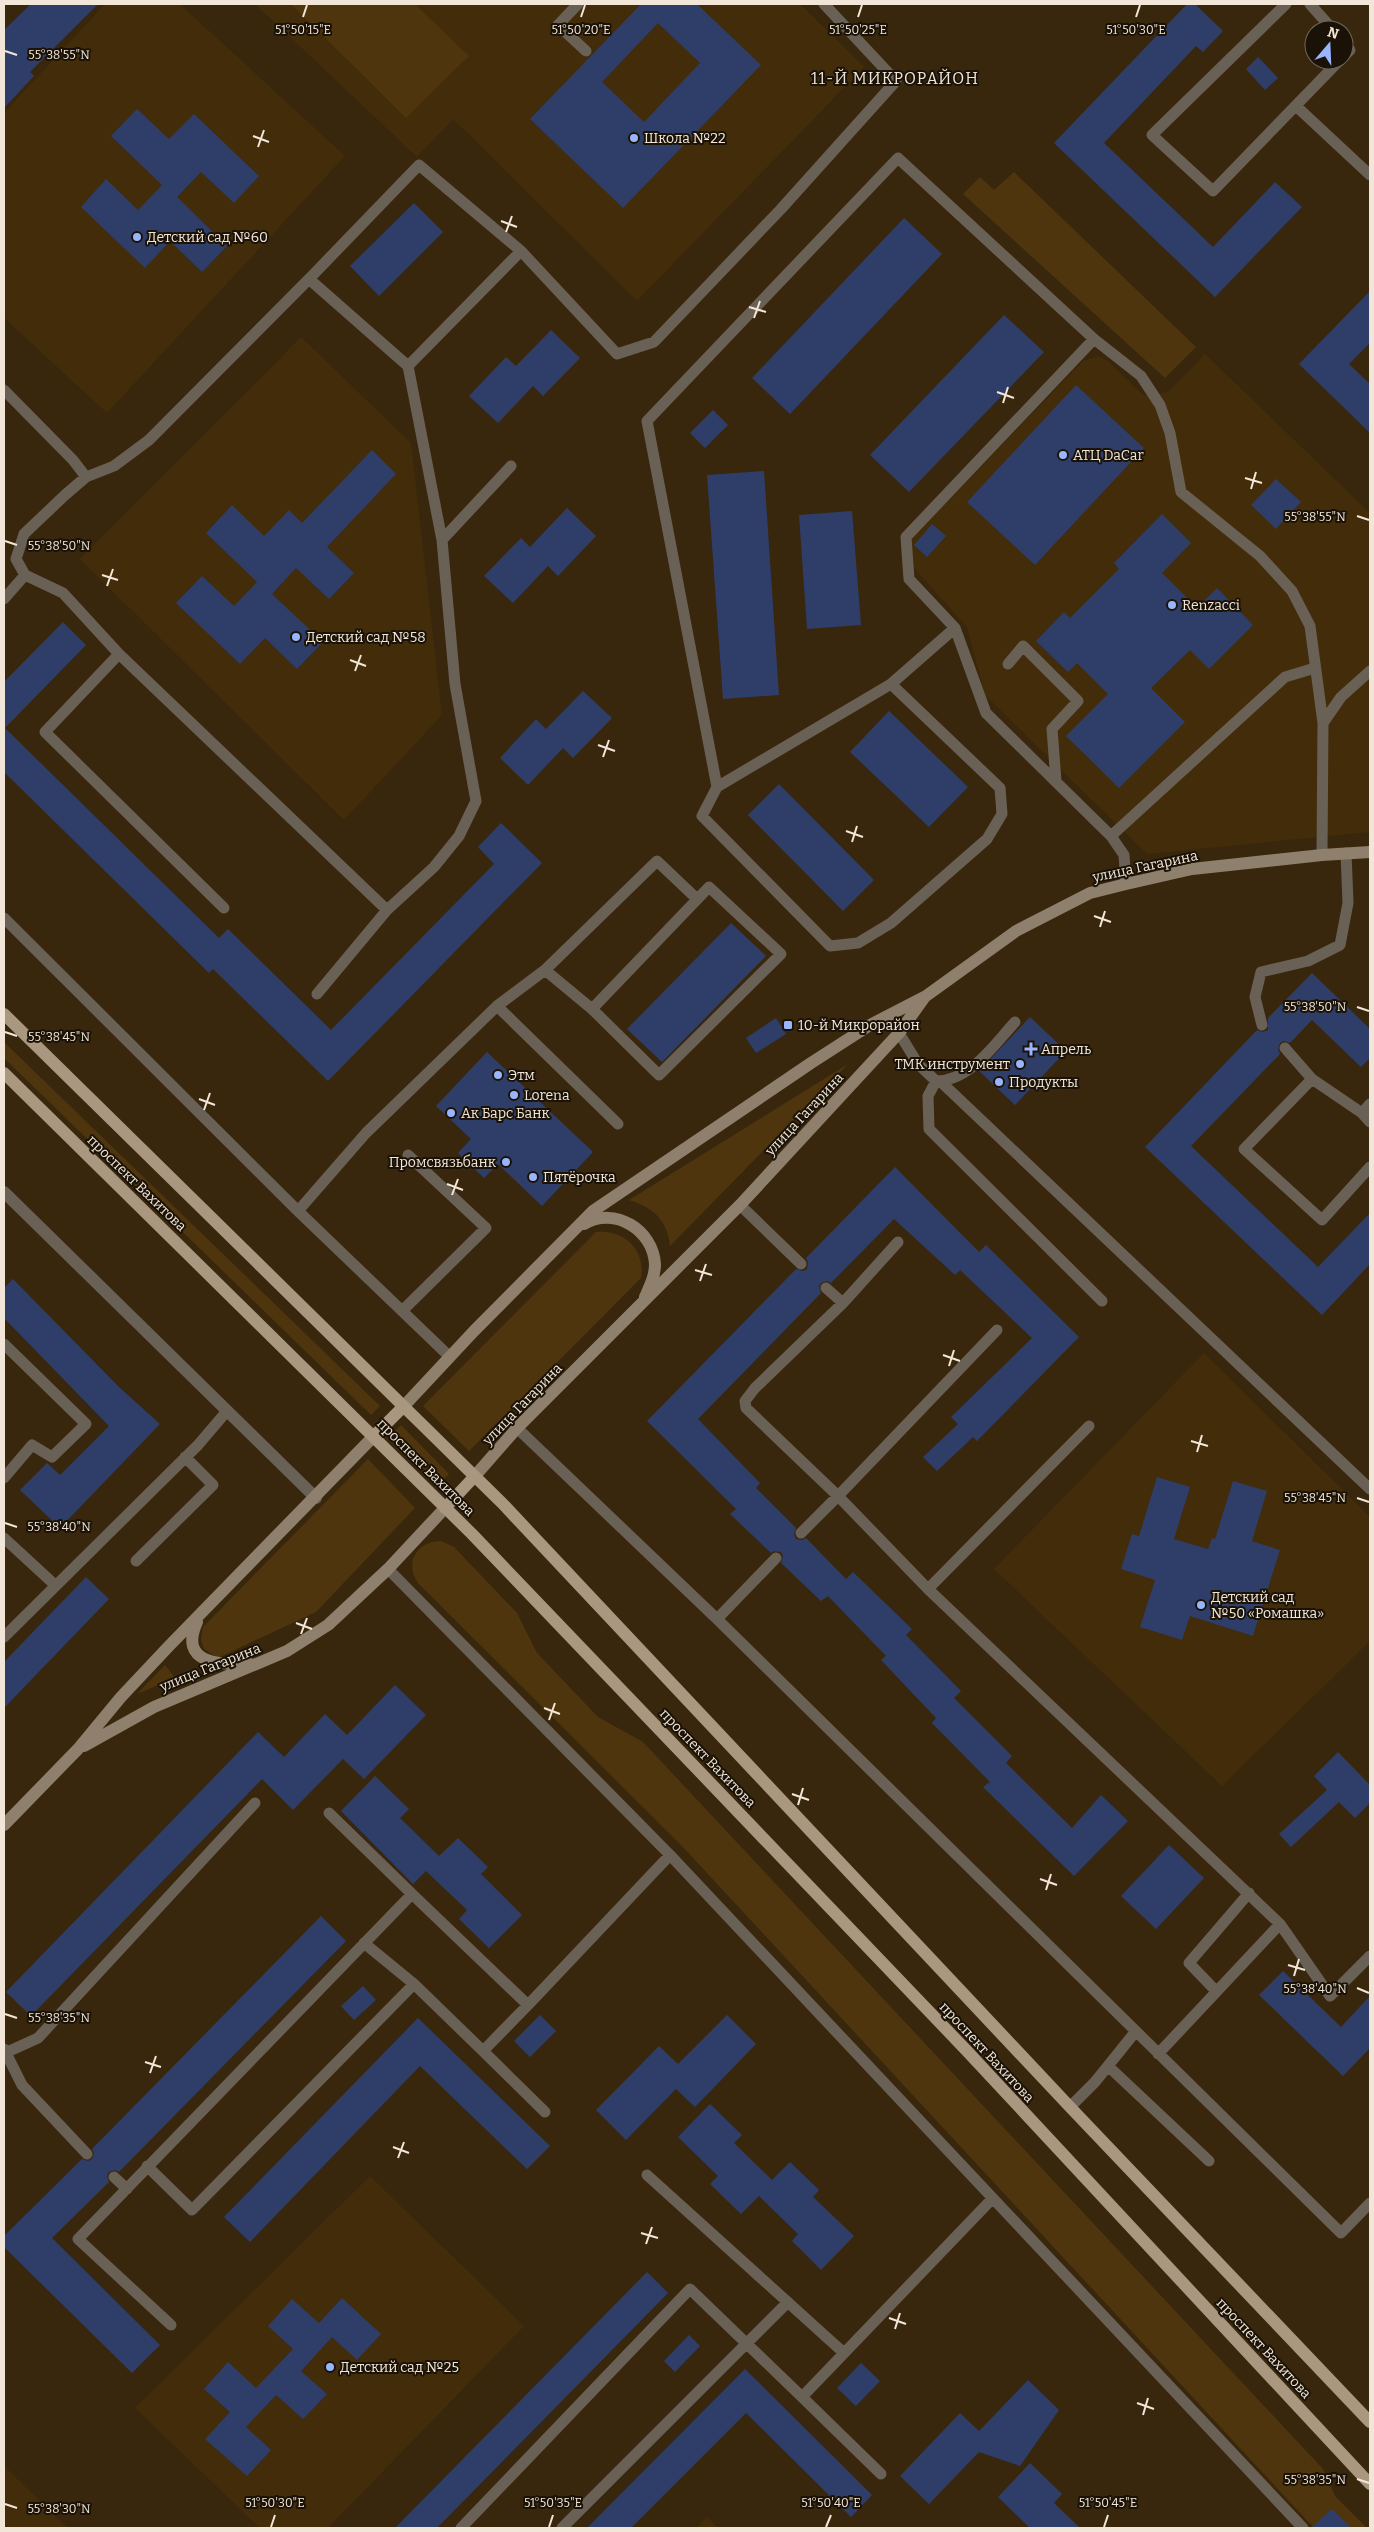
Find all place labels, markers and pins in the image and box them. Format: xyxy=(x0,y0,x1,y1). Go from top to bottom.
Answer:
place label: Школа №22 xyxy=(644,130,726,147)
marker: Школа №22 xyxy=(628,132,640,144)
place label: Детский сад №60 xyxy=(147,229,268,246)
marker: Детский сад №60 xyxy=(131,231,143,243)
place label: АТЦ DaСar xyxy=(1073,447,1144,464)
marker: АТЦ DaСar xyxy=(1057,449,1069,461)
place label: Renzacci xyxy=(1182,597,1240,614)
marker: Renzacci xyxy=(1166,599,1178,611)
place label: Детский сад №58 xyxy=(306,629,426,646)
marker: Детский сад №58 xyxy=(290,631,302,643)
place label: 10-й Микрорайон xyxy=(798,1017,920,1034)
marker: 10-й Микрорайон xyxy=(782,1019,794,1031)
place label: Апрель xyxy=(1041,1041,1091,1058)
marker: Апрель xyxy=(1025,1043,1037,1055)
place label: ТМК инструмент xyxy=(894,1056,1010,1073)
marker: ТМК инструмент xyxy=(1014,1058,1026,1070)
place label: Этм xyxy=(508,1067,535,1084)
marker: Этм xyxy=(492,1069,504,1081)
place label: Продукты xyxy=(1009,1074,1078,1091)
marker: Продукты xyxy=(993,1076,1005,1088)
place label: Lorena xyxy=(524,1087,570,1104)
marker: Lorena xyxy=(508,1089,520,1101)
place label: Ак Барс Банк xyxy=(461,1105,550,1122)
marker: Ак Барс Банк xyxy=(445,1107,457,1119)
place label: Промсвязьбанк xyxy=(389,1154,497,1171)
marker: Промсвязьбанк xyxy=(500,1156,512,1168)
place label: Пятёрочка xyxy=(543,1169,616,1186)
marker: Пятёрочка xyxy=(527,1171,539,1183)
place label: Детский сад №50 «Ромашка» xyxy=(1211,1589,1324,1622)
marker: Детский сад №50 «Ромашка» xyxy=(1195,1599,1207,1611)
place label: Детский сад №25 xyxy=(340,2359,459,2376)
marker: Детский сад №25 xyxy=(324,2361,336,2373)

